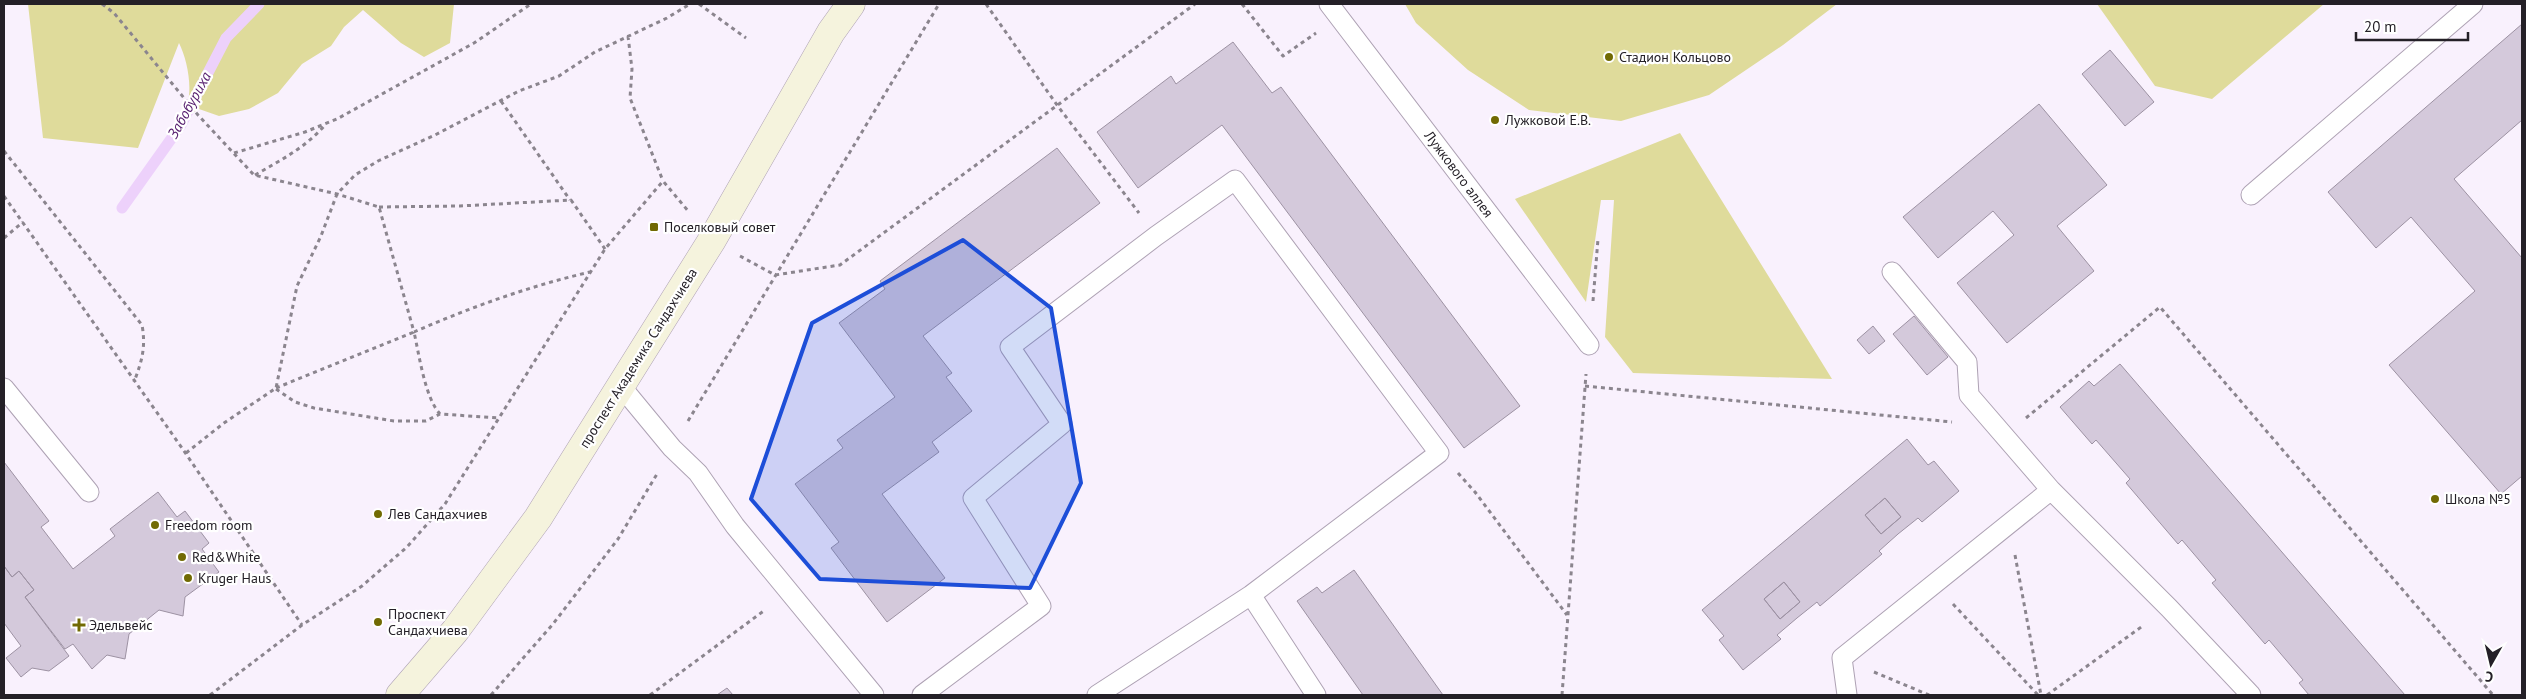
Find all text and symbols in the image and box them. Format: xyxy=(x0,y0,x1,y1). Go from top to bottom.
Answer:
scale bar xyxy=(2356,10,2468,42)
text: 20 m xyxy=(2364,17,2397,36)
place label: Стадион Кольцово xyxy=(1619,48,1731,66)
marker: Стадион Кольцово xyxy=(1603,51,1615,63)
water label: Забобуриха xyxy=(163,68,215,142)
place label: Лужковой Е.В. xyxy=(1504,111,1591,129)
marker: Лужковой Е.В. xyxy=(1489,114,1501,126)
street label: Лужкового аллея xyxy=(1420,126,1497,221)
place label: Поселковый совет xyxy=(664,218,776,236)
marker: Поселковый совет xyxy=(648,221,660,233)
street label: проспект Академика Сандахчиева xyxy=(575,265,701,451)
place label: Школа №5 xyxy=(2445,490,2511,508)
marker: Школа №5 xyxy=(2429,493,2441,505)
place label: Лев Сандахчиев xyxy=(387,505,487,523)
marker: Лев Сандахчиев xyxy=(372,508,384,520)
place label: Freedom room xyxy=(165,516,252,534)
marker: Freedom room xyxy=(149,519,161,531)
place label: Red&White xyxy=(192,548,260,566)
marker: Red&White xyxy=(176,551,188,563)
place label: Kruger Haus xyxy=(198,569,271,587)
marker: Kruger Haus xyxy=(182,572,194,584)
place label: Проспект Сандахчиева xyxy=(388,605,468,639)
place label: Эдельвейс xyxy=(89,616,153,634)
marker: Проспект Сандахчиева xyxy=(372,616,384,628)
marker: Эдельвейс xyxy=(73,619,85,631)
north arrow xyxy=(2466,639,2516,689)
text: С xyxy=(2484,667,2494,686)

